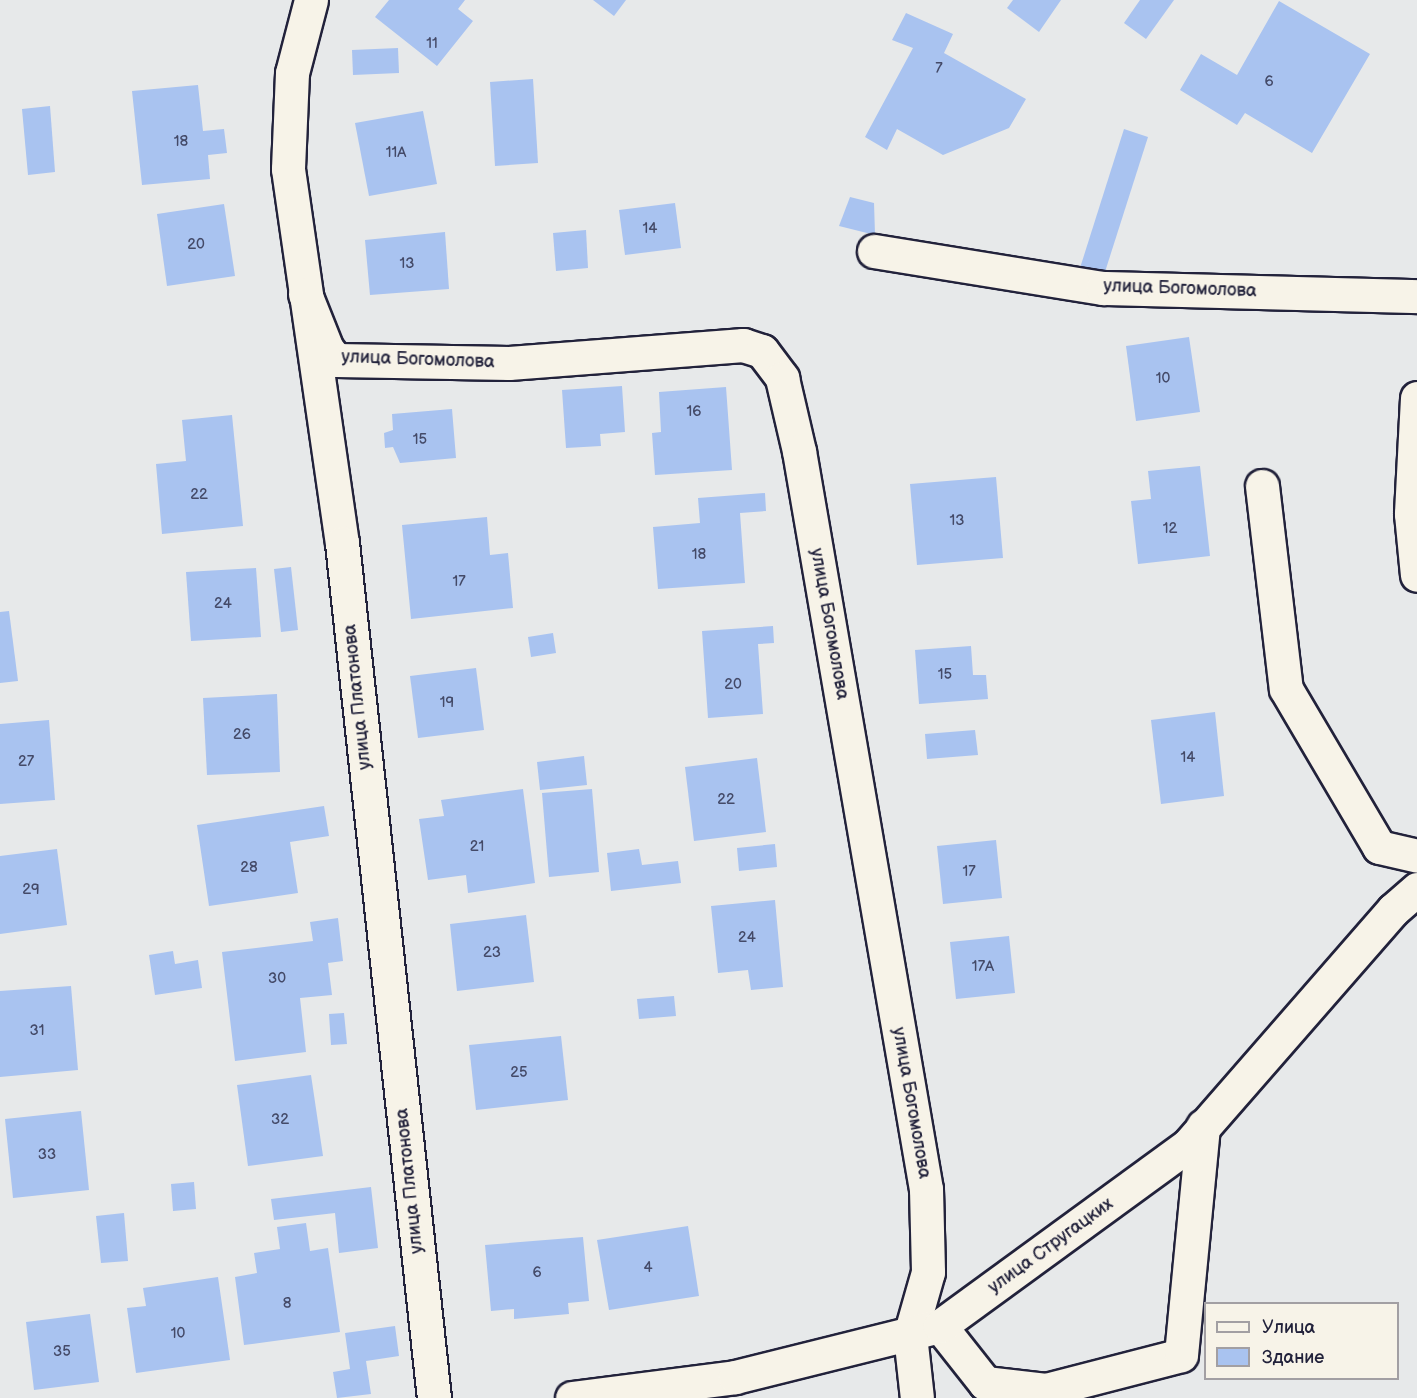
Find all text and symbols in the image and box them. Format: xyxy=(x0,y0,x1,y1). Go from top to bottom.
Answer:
house number: 11 xyxy=(426,35,438,53)
house number: 7 xyxy=(935,60,943,78)
house number: 6 xyxy=(1264,73,1274,91)
house number: 18 xyxy=(174,133,188,151)
house number: 11А xyxy=(386,144,406,162)
house number: 14 xyxy=(643,220,657,238)
house number: 20 xyxy=(187,236,205,254)
house number: 13 xyxy=(399,255,415,273)
street label: улица Богомолова xyxy=(1103,276,1257,302)
street label: улица Богомолова xyxy=(341,347,495,373)
house number: 10 xyxy=(1156,370,1170,388)
house number: 16 xyxy=(687,403,701,421)
house number: 15 xyxy=(413,431,427,449)
house number: 22 xyxy=(190,486,208,504)
house number: 13 xyxy=(949,512,965,530)
house number: 12 xyxy=(1163,520,1177,538)
house number: 18 xyxy=(692,546,706,564)
street label: улица Богомолова xyxy=(805,547,853,701)
house number: 17 xyxy=(452,573,466,591)
house number: 24 xyxy=(214,595,232,613)
street label: улица Платонова xyxy=(340,623,376,771)
house number: 15 xyxy=(938,666,952,684)
house number: 20 xyxy=(724,676,742,694)
house number: 19 xyxy=(440,694,454,712)
house number: 26 xyxy=(233,726,251,744)
house number: 14 xyxy=(1181,749,1195,767)
house number: 27 xyxy=(18,753,34,771)
house number: 22 xyxy=(717,791,735,809)
house number: 21 xyxy=(470,838,484,856)
house number: 28 xyxy=(240,859,258,877)
house number: 17 xyxy=(962,863,976,881)
house number: 29 xyxy=(22,881,40,899)
house number: 24 xyxy=(738,929,756,947)
house number: 23 xyxy=(483,944,501,962)
house number: 17А xyxy=(972,958,994,976)
house number: 30 xyxy=(268,970,286,988)
house number: 31 xyxy=(29,1022,45,1040)
street label: улица Богомолова xyxy=(887,1026,935,1180)
house number: 25 xyxy=(510,1064,528,1082)
street label: улица Платонова xyxy=(392,1107,428,1255)
house number: 32 xyxy=(271,1111,289,1129)
house number: 33 xyxy=(38,1146,56,1164)
street label: улица Стругацких xyxy=(984,1193,1118,1299)
house number: 4 xyxy=(643,1259,653,1277)
house number: 6 xyxy=(532,1264,542,1282)
house number: 8 xyxy=(283,1295,291,1313)
legend xyxy=(1204,1302,1399,1380)
text: Улица xyxy=(1262,1317,1315,1338)
house number: 10 xyxy=(171,1325,185,1343)
house number: 35 xyxy=(53,1343,71,1361)
text: Здание xyxy=(1262,1347,1324,1368)

